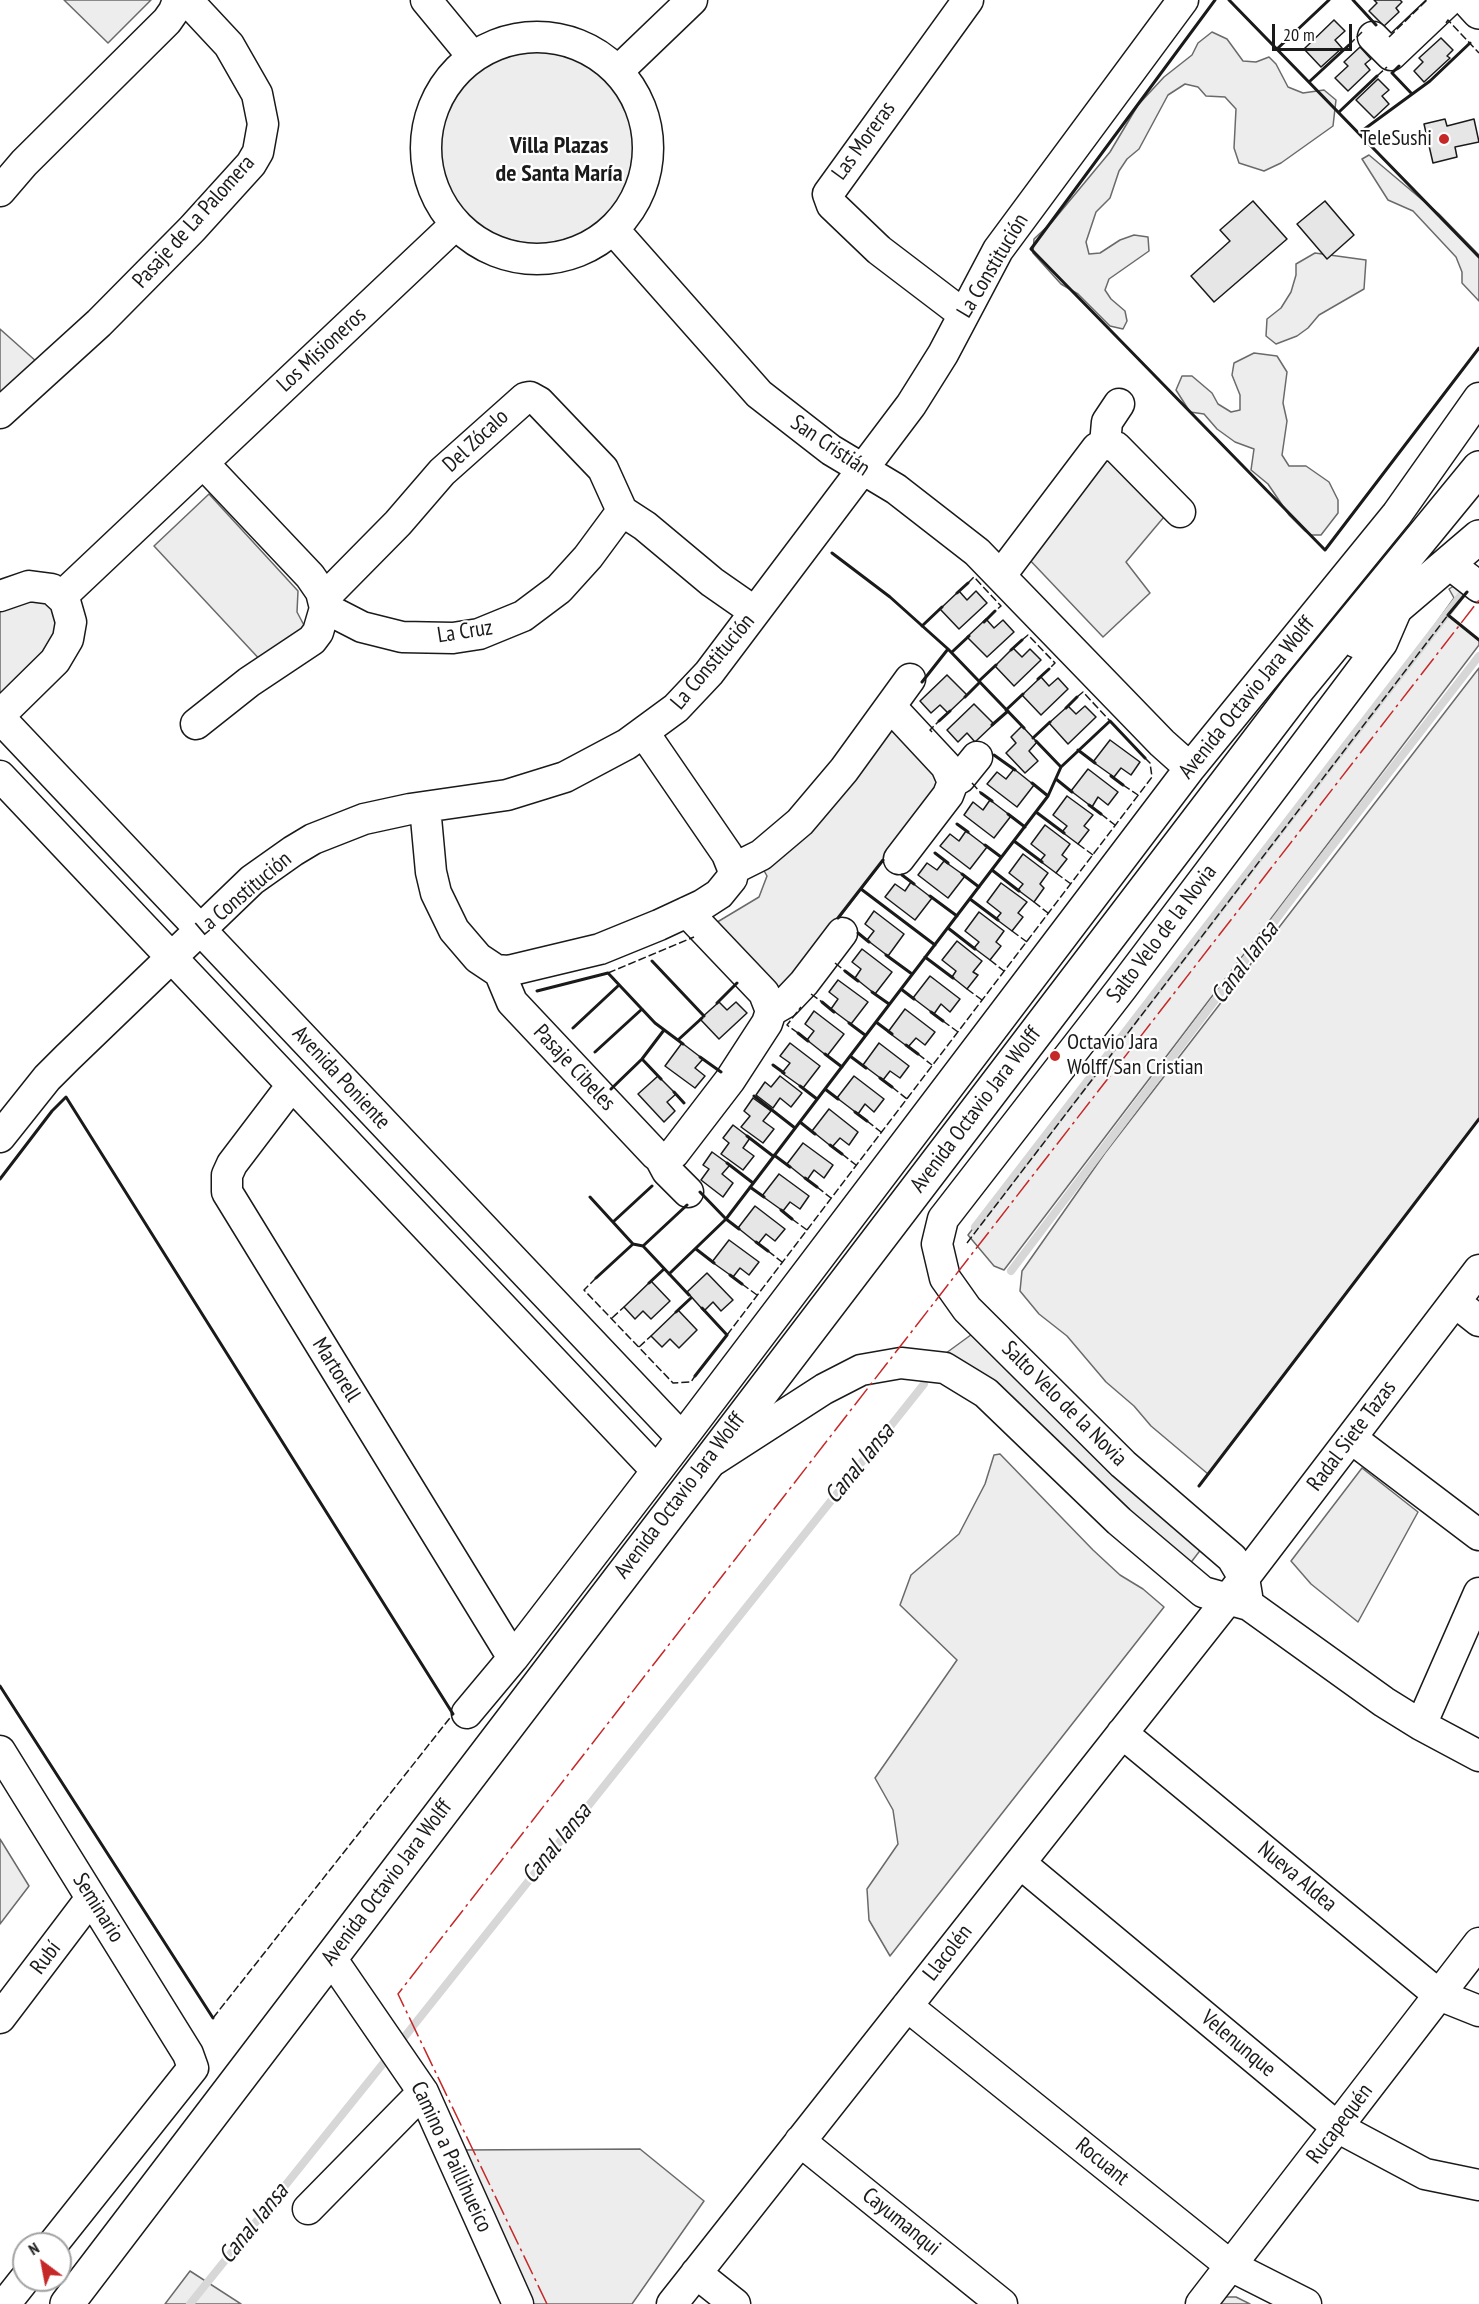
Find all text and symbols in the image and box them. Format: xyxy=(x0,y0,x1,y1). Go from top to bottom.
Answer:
scale bar xyxy=(1275,12,1354,50)
text: 20 m xyxy=(1283,23,1315,46)
street label: Las Moreras xyxy=(827,97,901,185)
place label: TeleSushi xyxy=(1360,126,1432,152)
district label: Villa Plazas de Santa María xyxy=(495,132,623,188)
marker: TeleSushi xyxy=(1437,132,1451,146)
street label: Pasaje de La Palomera xyxy=(128,150,260,294)
street label: La Constitución xyxy=(952,209,1034,323)
street label: Los Misioneros xyxy=(272,302,372,398)
street label: Del Zócalo xyxy=(438,404,514,478)
street label: San Cristián xyxy=(785,410,875,482)
street label: La Constitución xyxy=(665,609,761,715)
street label: Avenida Octavio Jara Wolff xyxy=(1174,612,1320,784)
street label: La Cruz xyxy=(435,615,495,649)
street label: La Constitución xyxy=(191,846,297,942)
street label: Salto Velo de la Novia xyxy=(1102,860,1222,1008)
water label: Canal Iansa xyxy=(1205,917,1285,1009)
street label: Pasaje Cibeles xyxy=(528,1020,620,1116)
street label: Avenida Poniente xyxy=(286,1021,396,1135)
street label: Avenida Octavio Jara Wolff xyxy=(905,1022,1047,1198)
place label: Octavio Jara Wolff/San Cristian xyxy=(1067,1030,1203,1082)
marker: Octavio Jara Wolff/San Cristian xyxy=(1048,1049,1062,1063)
street label: Martorell xyxy=(306,1333,366,1407)
street label: Salto Velo de la Novia xyxy=(996,1336,1132,1472)
street label: Radal Siete Tazas xyxy=(1302,1376,1402,1496)
street label: Avenida Octavio Jara Wolff xyxy=(609,1408,751,1584)
water label: Canal Iansa xyxy=(819,1418,901,1510)
street label: Avenida Octavio Jara Wolff xyxy=(316,1795,458,1971)
water label: Canal Iansa xyxy=(516,1798,598,1890)
street label: Nueva Aldea xyxy=(1252,1836,1342,1918)
street label: Seminario xyxy=(67,1869,129,1947)
street label: Llacolén xyxy=(918,1920,978,1986)
street label: Rubí xyxy=(25,1936,67,1980)
street label: Velenunque xyxy=(1195,2005,1281,2083)
street label: Camino a Paillihueico xyxy=(405,2078,497,2236)
street label: Rucapequén xyxy=(1301,2079,1379,2169)
street label: Rocuant xyxy=(1070,2133,1134,2191)
water label: Canal Iansa xyxy=(213,2178,295,2270)
street label: Cayumanqui xyxy=(857,2182,945,2262)
north arrow xyxy=(12,2232,72,2292)
text: N xyxy=(25,2238,42,2259)

